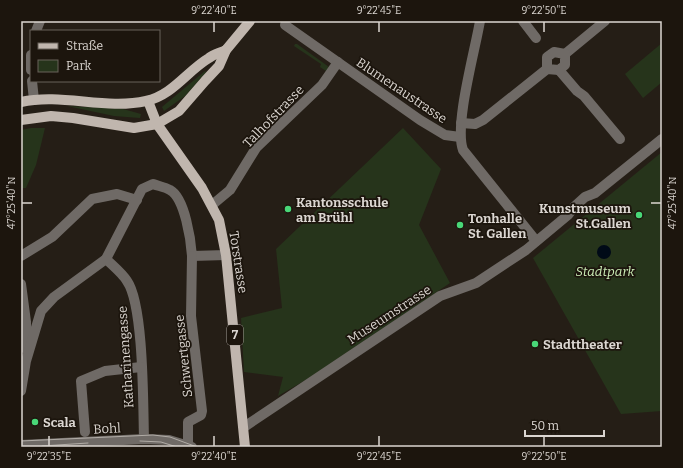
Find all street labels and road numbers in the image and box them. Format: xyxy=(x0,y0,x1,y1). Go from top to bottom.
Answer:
street label: Blumenaustrasse xyxy=(354,55,450,126)
street label: Talhofstrasse xyxy=(240,82,307,151)
street label: Torstrasse xyxy=(226,230,251,294)
street label: Museumstrasse xyxy=(345,282,434,347)
street label: Katharinengasse xyxy=(114,305,137,409)
street label: Schwertgasse xyxy=(172,314,195,398)
road number: 7 xyxy=(227,325,243,345)
street label: Bohl xyxy=(93,420,121,437)

